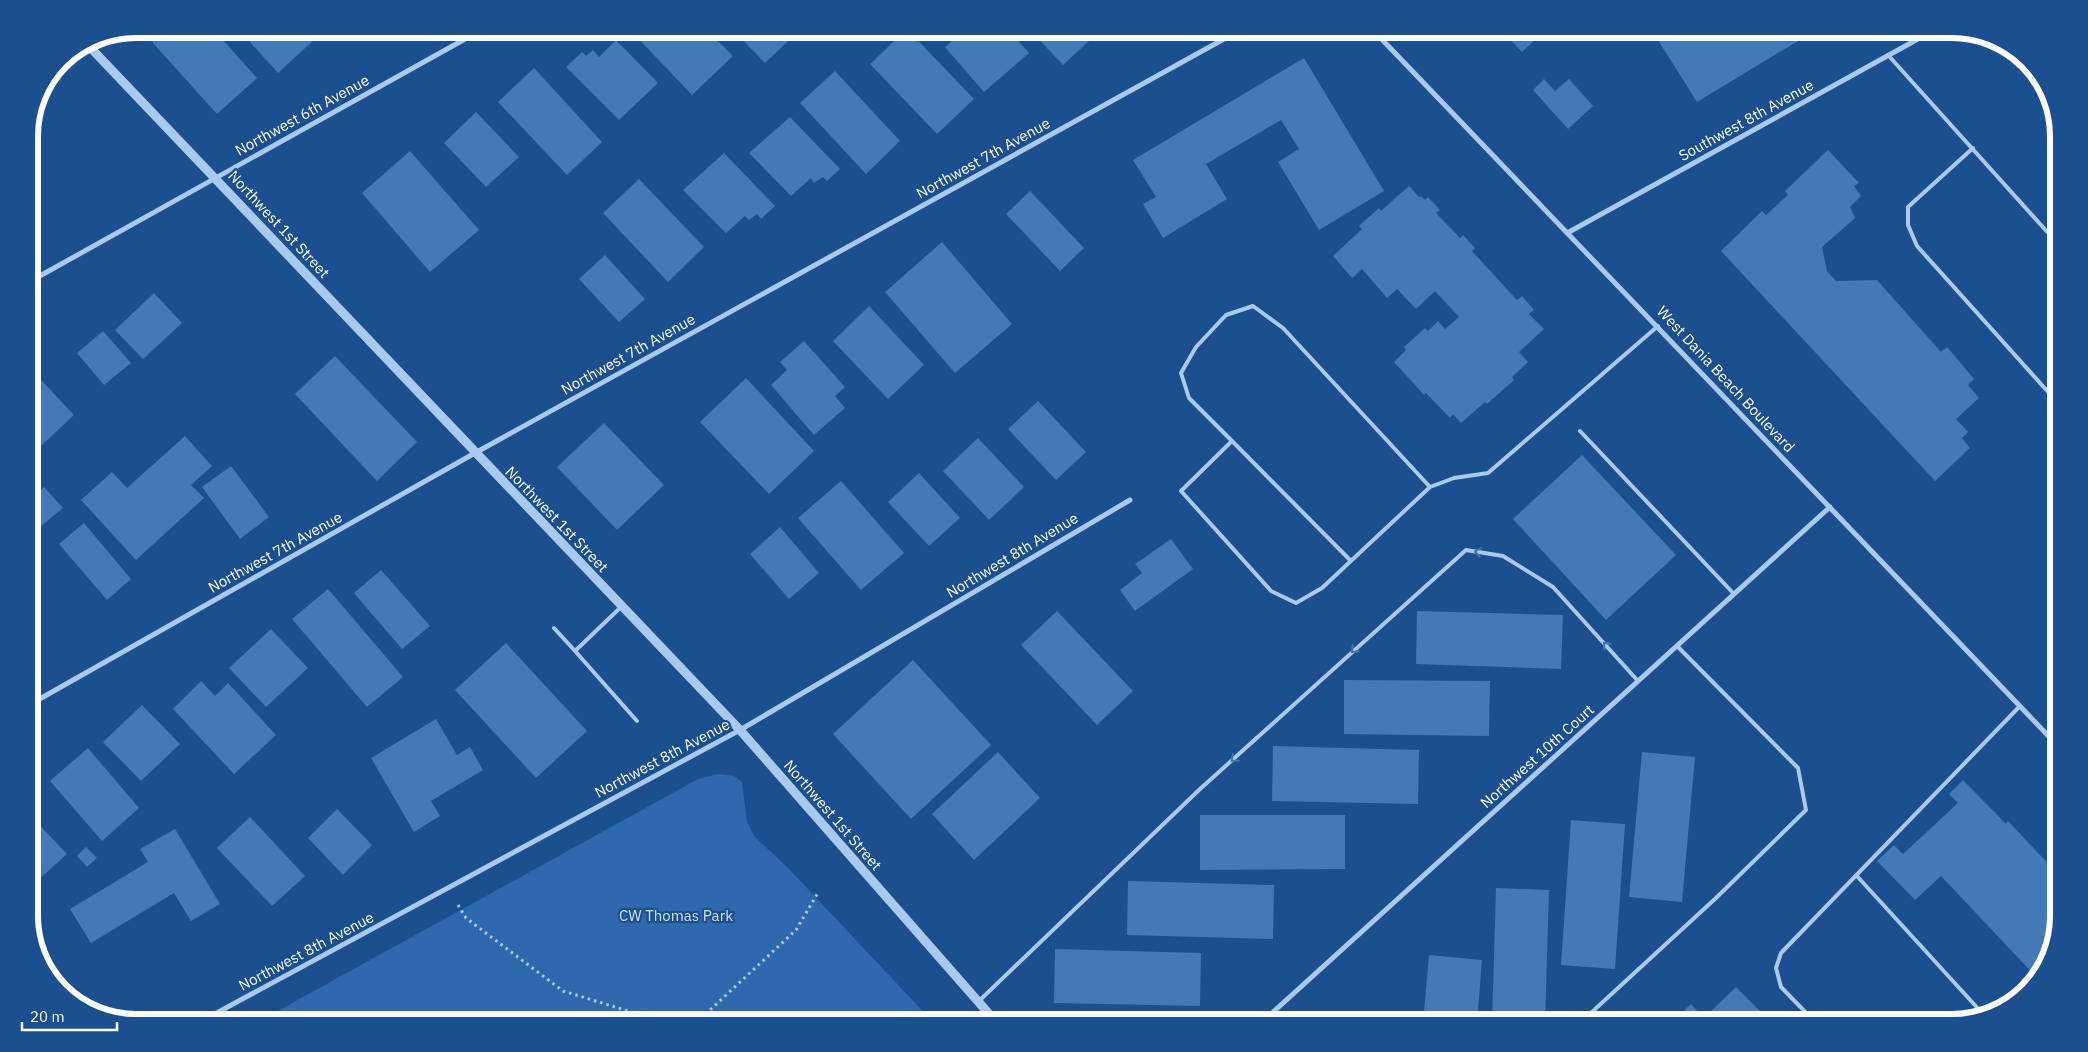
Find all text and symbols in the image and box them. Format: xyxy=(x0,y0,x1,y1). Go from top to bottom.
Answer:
street label: Northwest 6th Avenue xyxy=(232,70,372,160)
street label: Southwest 8th Avenue xyxy=(1675,75,1817,165)
street label: Northwest 7th Avenue xyxy=(913,113,1053,203)
street label: Northwest 1st Street xyxy=(224,166,334,282)
street label: West Dania Beach Boulevard xyxy=(1653,302,1799,456)
street label: Northwest 7th Avenue xyxy=(558,309,698,399)
street label: Northwest 1st Street xyxy=(501,462,613,576)
street label: Northwest 7th Avenue xyxy=(205,507,345,597)
street label: Northwest 8th Avenue xyxy=(943,508,1081,602)
one-way arrow xyxy=(1474,547,1483,557)
one-way arrow xyxy=(1603,642,1612,651)
one-way arrow xyxy=(1351,644,1360,653)
street label: Northwest 10th Court xyxy=(1476,700,1598,812)
street label: Northwest 8th Avenue xyxy=(591,714,733,802)
one-way arrow xyxy=(1230,753,1239,762)
street label: Northwest 1st Street xyxy=(780,756,886,874)
park label: CW Thomas Park xyxy=(619,906,733,925)
street label: Northwest 8th Avenue xyxy=(235,907,377,995)
scale bar xyxy=(22,1000,118,1032)
text: 20 m xyxy=(30,1007,65,1026)

